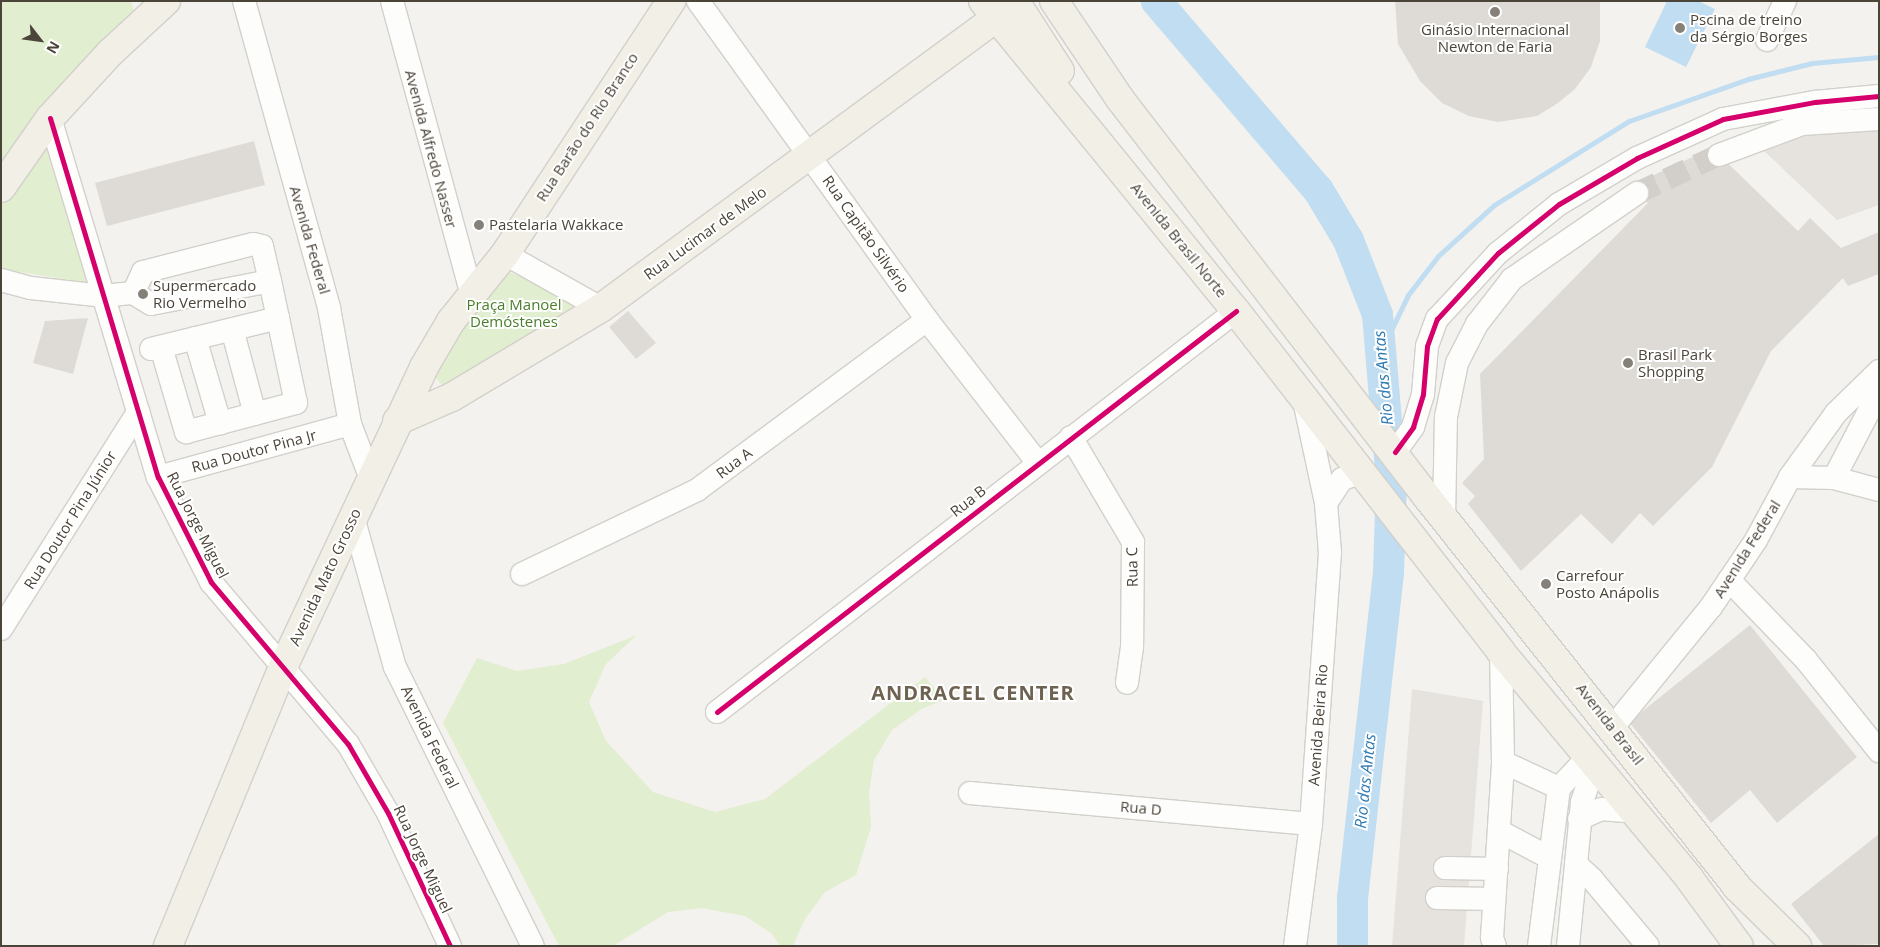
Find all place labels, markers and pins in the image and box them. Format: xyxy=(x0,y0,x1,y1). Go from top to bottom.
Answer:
marker: Ginásio Internacional Newton de Faria xyxy=(1489,6,1501,18)
place label: Pscina de treino da Sérgio Borges xyxy=(1690,10,1808,45)
place label: Ginásio Internacional Newton de Faria xyxy=(1421,20,1569,55)
marker: Pscina de treino da Sérgio Borges xyxy=(1674,22,1686,34)
place label: Pastelaria Wakkace xyxy=(489,216,623,234)
marker: Pastelaria Wakkace xyxy=(473,219,485,231)
place label: Supermercado Rio Vermelho xyxy=(153,276,256,311)
marker: Supermercado Rio Vermelho xyxy=(137,288,149,300)
place label: Brasil Park Shopping xyxy=(1638,345,1712,380)
marker: Brasil Park Shopping xyxy=(1622,357,1634,369)
place label: Carrefour Posto Anápolis xyxy=(1556,566,1659,601)
marker: Carrefour Posto Anápolis xyxy=(1540,578,1552,590)

